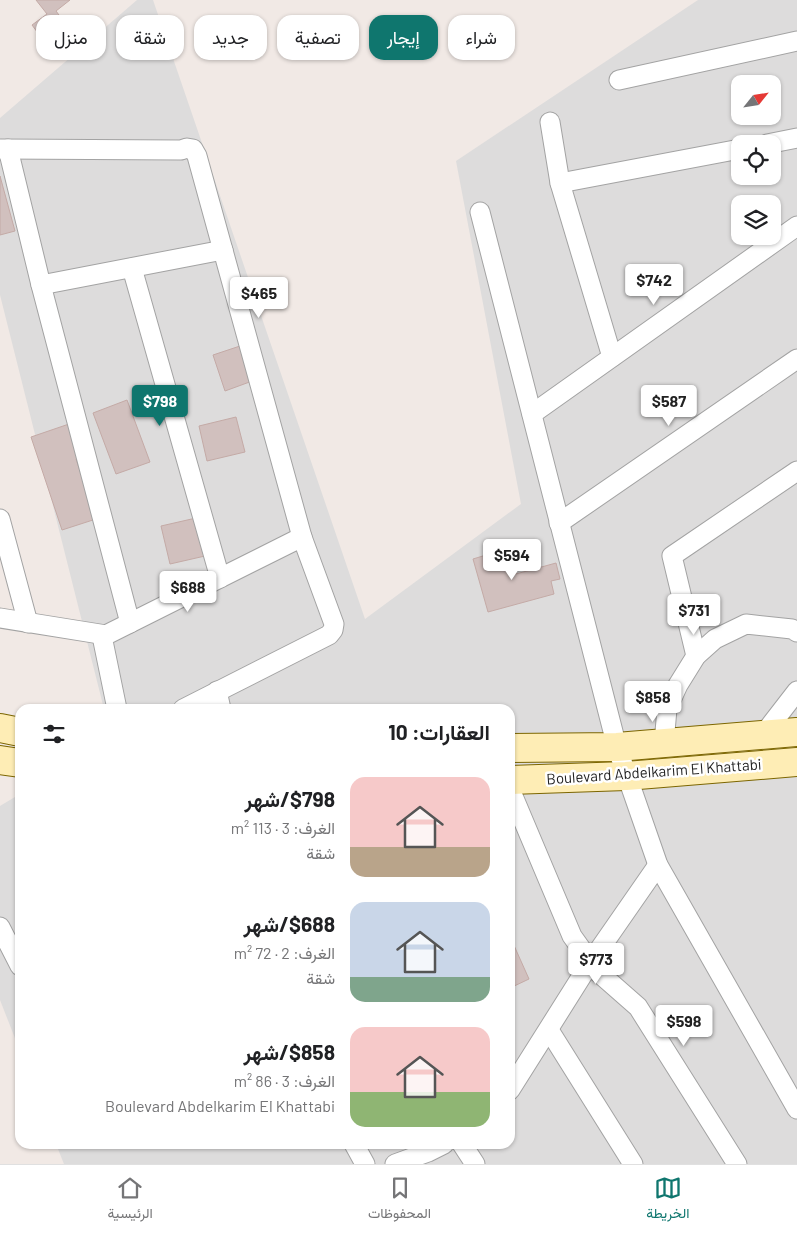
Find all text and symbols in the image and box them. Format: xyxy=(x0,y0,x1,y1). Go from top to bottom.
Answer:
chip: منزل xyxy=(36,15,106,60)
chip: شقة xyxy=(116,15,184,60)
chip: جديد xyxy=(194,15,267,60)
chip: تصفية xyxy=(277,15,359,60)
chip: إيجار xyxy=(369,15,438,60)
chip: شراء xyxy=(448,15,515,60)
north arrow xyxy=(731,75,781,125)
map controls xyxy=(731,75,781,245)
button: locate xyxy=(731,135,781,185)
button: layers xyxy=(731,195,781,245)
pin: $742 xyxy=(624,264,684,306)
text: $742 xyxy=(636,270,672,289)
pin: $465 xyxy=(229,276,289,319)
text: $465 xyxy=(241,283,277,302)
pin: $798 xyxy=(130,384,190,427)
pin: $587 xyxy=(639,384,699,427)
text: $798 xyxy=(143,391,177,410)
text: $587 xyxy=(652,391,686,410)
pin: $594 xyxy=(482,538,542,581)
text: $594 xyxy=(494,545,530,564)
pin: $688 xyxy=(158,570,218,613)
text: $688 xyxy=(170,577,206,596)
pin: $731 xyxy=(664,594,724,636)
text: $731 xyxy=(678,600,710,619)
pin: $858 xyxy=(623,680,683,723)
text: $858 xyxy=(635,687,671,706)
text: العقارات: 10 xyxy=(388,719,490,744)
icon: filters xyxy=(40,720,68,748)
street label: Boulevard Abdelkarim El Khattabi xyxy=(546,755,762,788)
text: $798/شهر xyxy=(245,786,335,811)
icon: home xyxy=(390,797,450,857)
text: الغرف: 3 · 113 m² xyxy=(231,818,335,837)
text: شقة xyxy=(306,843,335,862)
text: $688/شهر xyxy=(244,911,335,936)
icon: home xyxy=(390,922,450,982)
pin: $773 xyxy=(566,942,626,985)
text: الغرف: 2 · 72 m² xyxy=(234,943,335,962)
text: $773 xyxy=(579,949,613,968)
text: شقة xyxy=(306,968,335,987)
pin: $598 xyxy=(654,1004,714,1047)
text: $598 xyxy=(667,1011,701,1030)
text: $858/شهر xyxy=(243,1039,335,1064)
icon: home xyxy=(390,1047,450,1107)
text: الغرف: 3 · 86 m² xyxy=(234,1071,335,1090)
text: Boulevard Abdelkarim El Khattabi xyxy=(105,1096,335,1115)
tab: الرئيسية xyxy=(108,1174,153,1226)
tab: المحفوظات xyxy=(368,1174,431,1226)
tab: الخريطة xyxy=(646,1174,689,1226)

